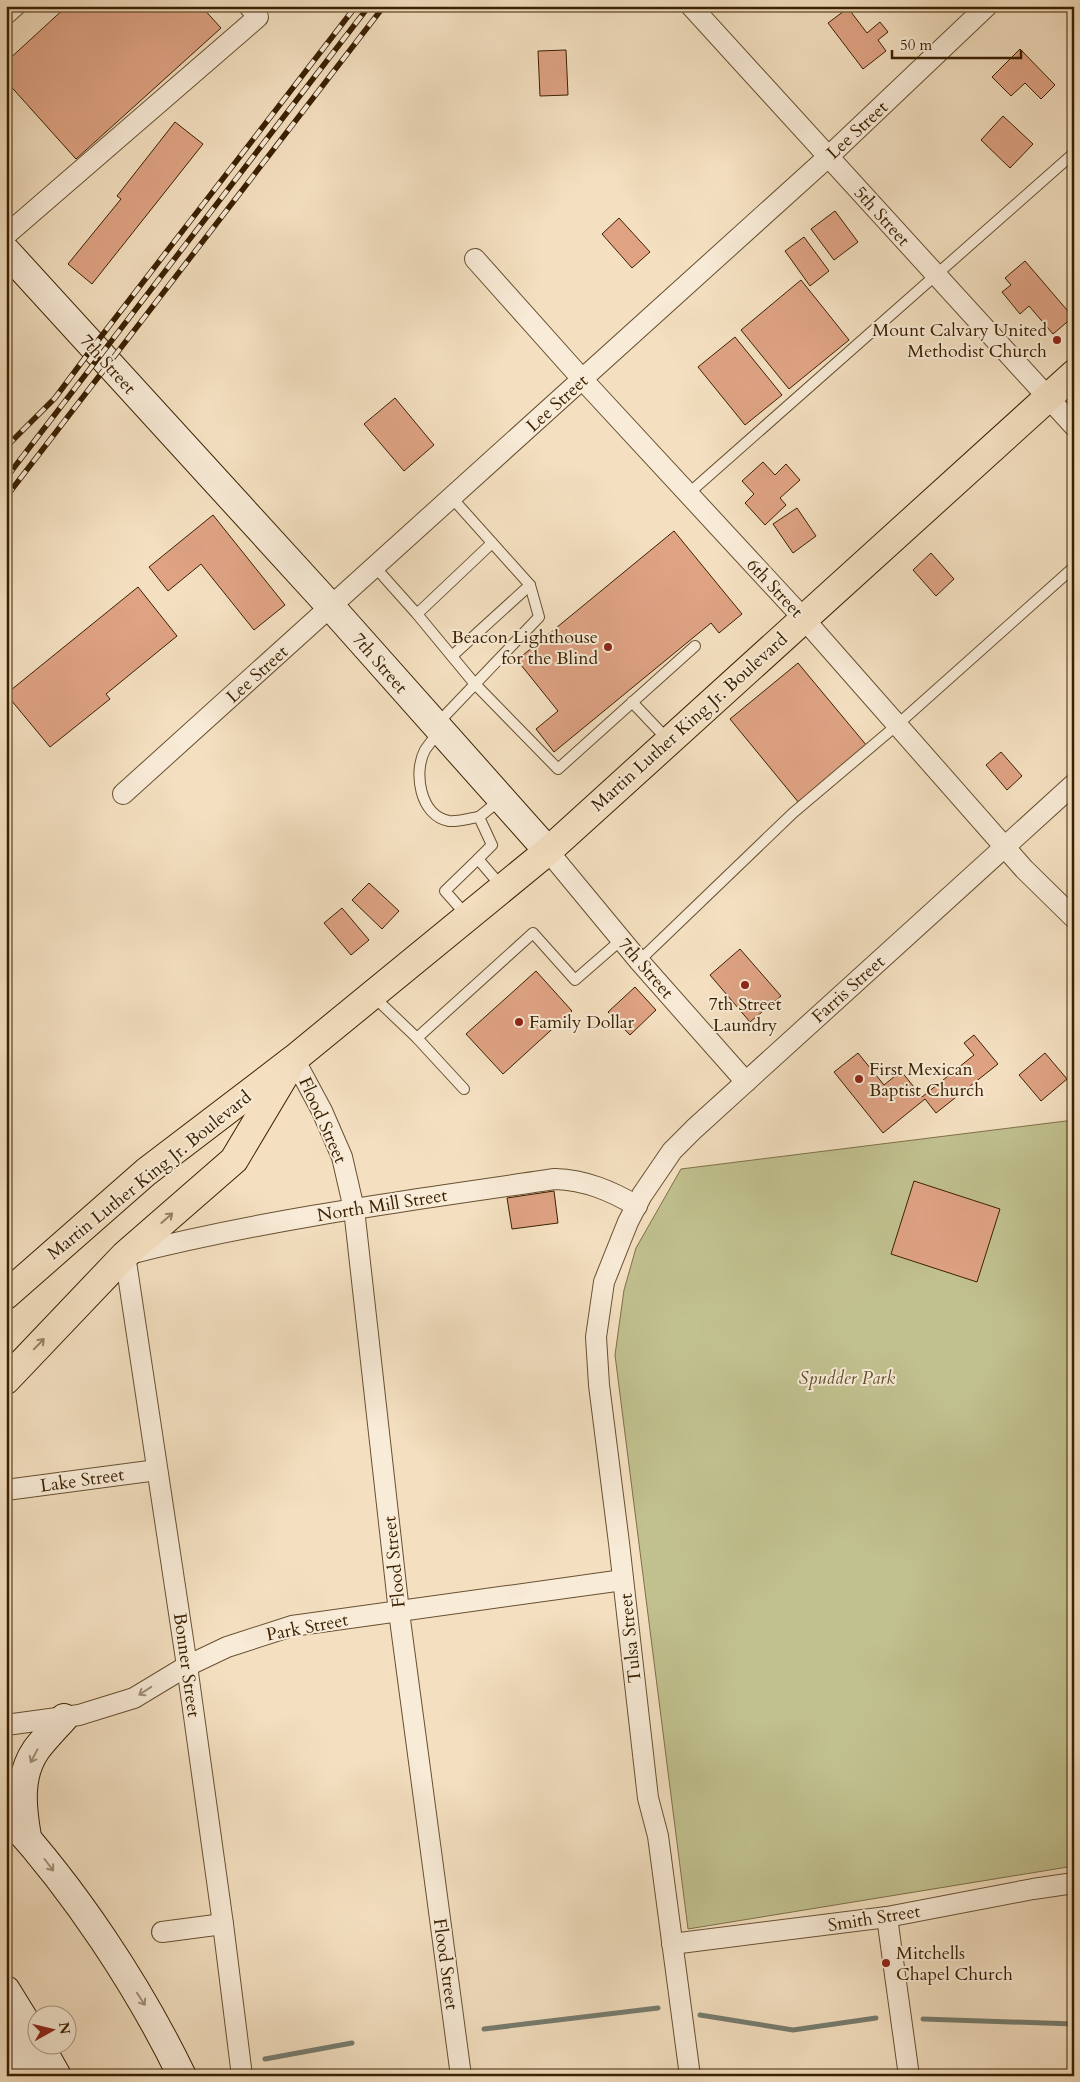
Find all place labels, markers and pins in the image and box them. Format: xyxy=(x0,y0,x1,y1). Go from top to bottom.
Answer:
place label: Mount Calvary United Methodist Church xyxy=(872,318,1047,364)
marker: Mount Calvary United Methodist Church xyxy=(1051,334,1063,346)
place label: Beacon Lighthouse for the Blind xyxy=(452,625,598,671)
marker: Beacon Lighthouse for the Blind xyxy=(602,641,614,653)
marker: 7th Street Laundry xyxy=(739,979,751,991)
place label: 7th Street Laundry xyxy=(709,992,782,1038)
place label: Family Dollar xyxy=(529,1010,635,1035)
marker: Family Dollar xyxy=(513,1016,525,1028)
place label: First Mexican Baptist Church xyxy=(869,1057,984,1103)
marker: First Mexican Baptist Church xyxy=(853,1073,865,1085)
place label: Mitchells Chapel Church xyxy=(896,1941,1013,1987)
marker: Mitchells Chapel Church xyxy=(880,1957,892,1969)

